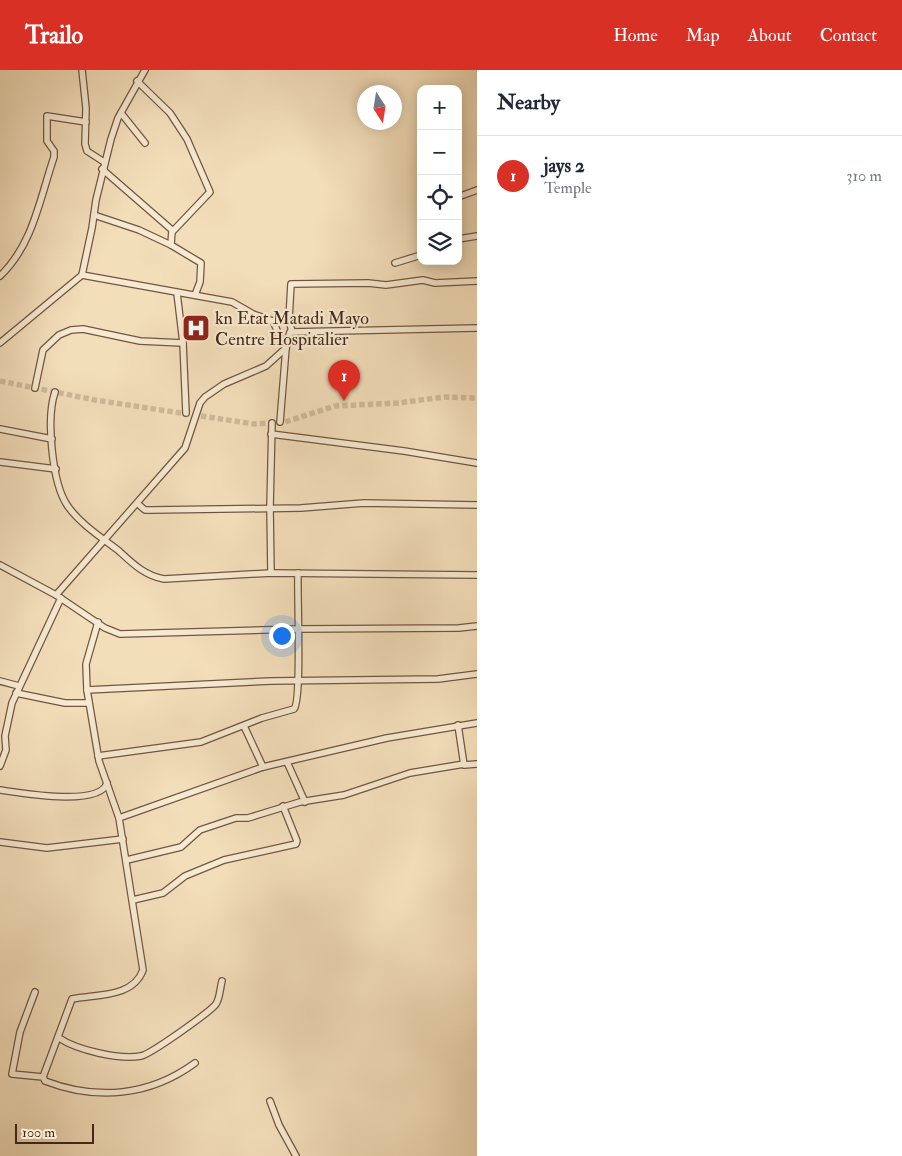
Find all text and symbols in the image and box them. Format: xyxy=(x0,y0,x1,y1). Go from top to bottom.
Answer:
text: Trailo xyxy=(25,20,83,51)
text: Home xyxy=(613,24,658,47)
text: Map xyxy=(686,24,720,47)
text: About xyxy=(748,24,792,47)
text: Contact xyxy=(820,24,877,47)
north arrow xyxy=(357,85,402,130)
map controls xyxy=(417,85,462,265)
button: + xyxy=(417,85,462,130)
text: Nearby xyxy=(497,89,560,116)
button: − xyxy=(417,130,462,175)
text: jays 2 xyxy=(544,154,585,178)
text: 1 xyxy=(510,166,516,186)
text: 310 m xyxy=(846,166,882,186)
button: locate xyxy=(417,175,462,220)
text: Temple xyxy=(544,178,592,198)
button: layers xyxy=(417,220,462,265)
place label: kn Etat Matadi Mayo Centre Hospitalier xyxy=(215,307,369,351)
hospital icon: kn Etat Matadi Mayo Centre Hospitalier xyxy=(181,313,211,343)
pin: 1 xyxy=(328,360,360,401)
your location xyxy=(269,623,295,649)
scale bar xyxy=(15,1121,94,1144)
text: 100 m xyxy=(22,1124,55,1141)

